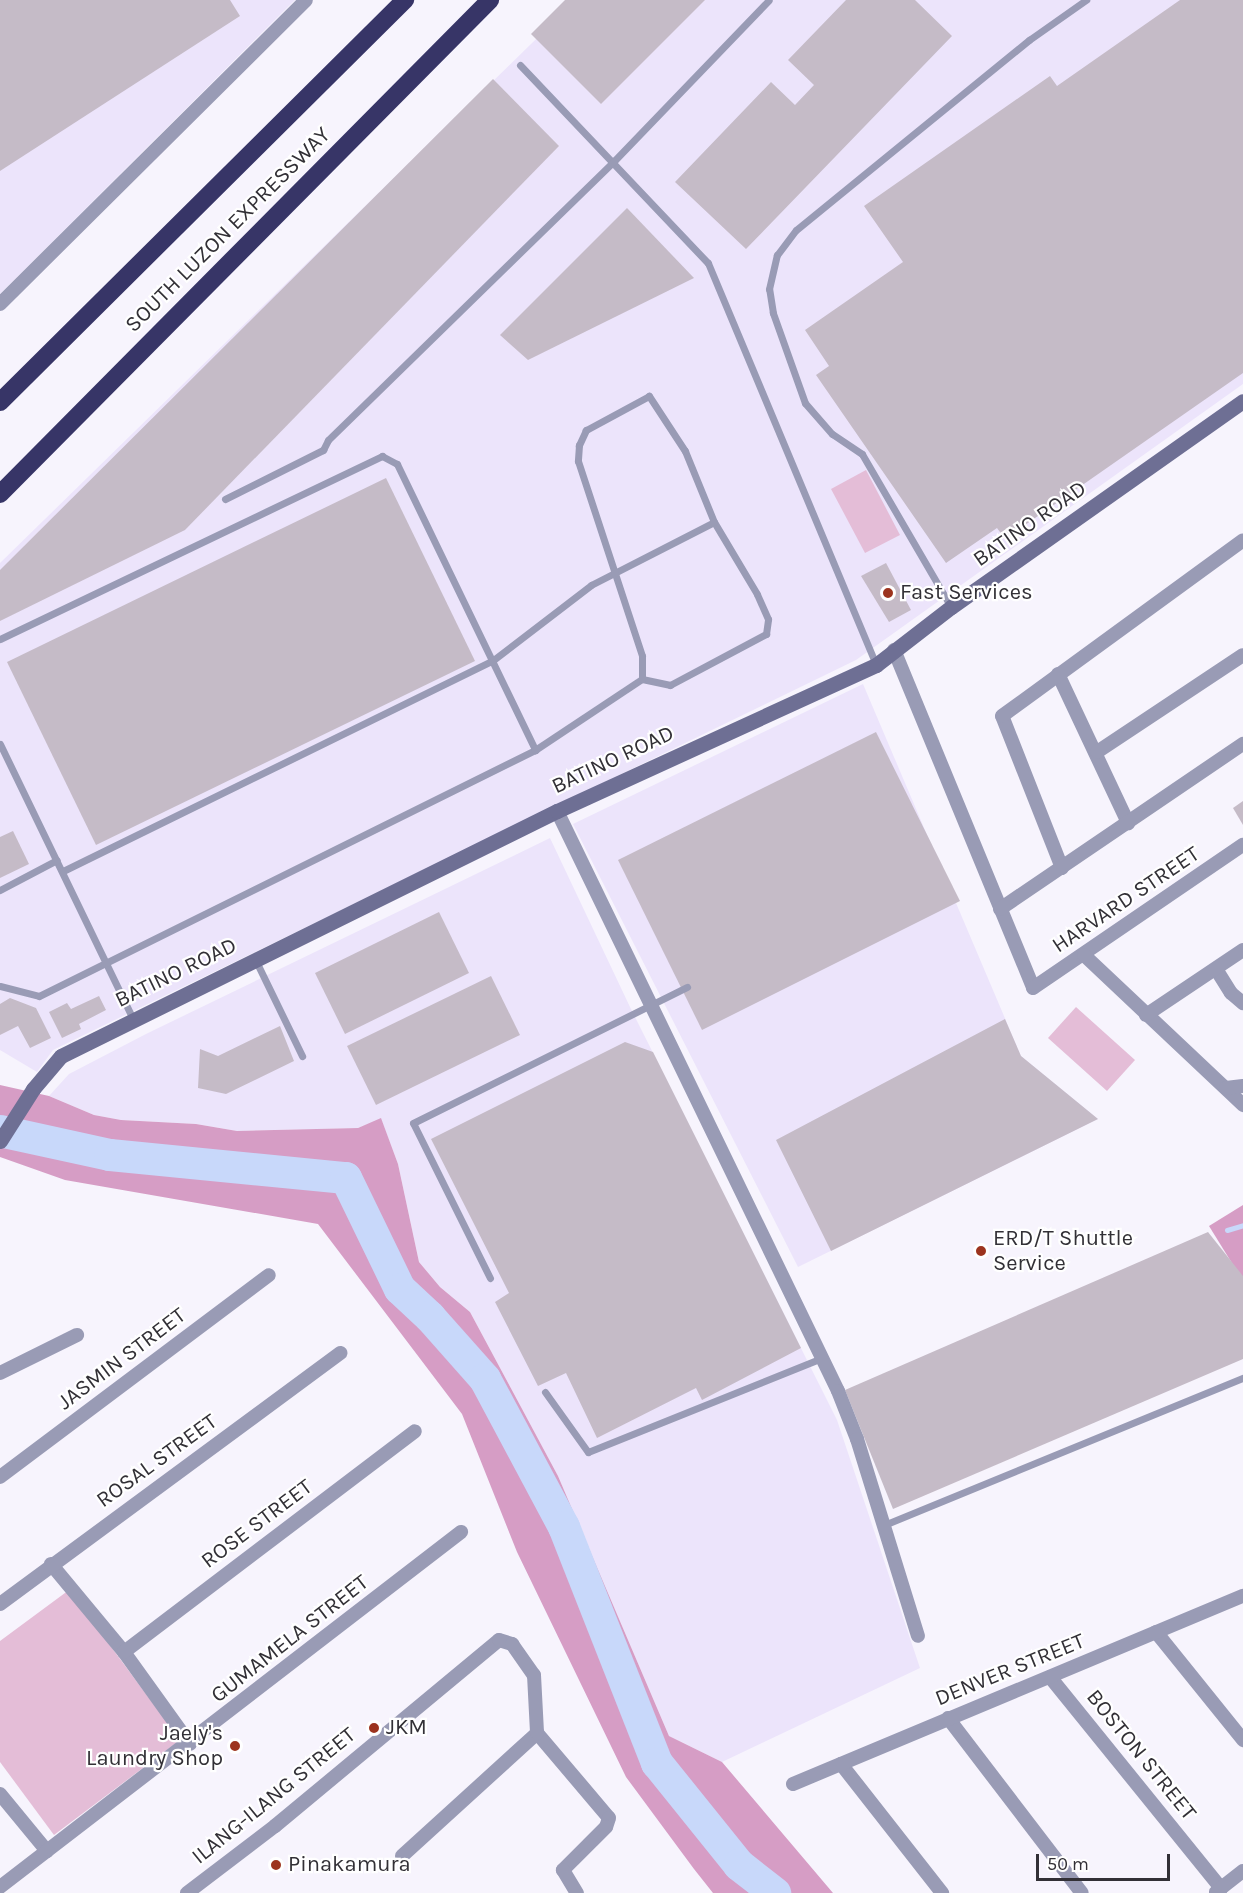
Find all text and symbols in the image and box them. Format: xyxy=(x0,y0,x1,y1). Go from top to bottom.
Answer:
street label: SOUTH LUZON EXPRESSWAY xyxy=(120,122,336,338)
street label: BATINO ROAD xyxy=(968,475,1092,573)
place label: Fast Services xyxy=(900,580,1033,606)
marker: Fast Services xyxy=(881,586,895,600)
street label: BATINO ROAD xyxy=(548,720,678,800)
street label: HARVARD STREET xyxy=(1047,841,1205,959)
street label: BATINO ROAD xyxy=(111,932,241,1014)
place label: ERD/T Shuttle Service xyxy=(993,1225,1133,1276)
marker: ERD/T Shuttle Service xyxy=(974,1244,988,1258)
street label: JASMIN STREET xyxy=(53,1302,191,1416)
street label: ROSAL STREET xyxy=(92,1408,222,1514)
street label: ROSE STREET xyxy=(196,1474,318,1574)
street label: GUMAMELA STREET xyxy=(206,1569,374,1709)
street label: DENVER STREET xyxy=(931,1628,1089,1712)
street label: BOSTON STREET xyxy=(1080,1684,1202,1826)
place label: JKM xyxy=(386,1715,427,1741)
place label: Jaely's Laundry Shop xyxy=(86,1720,223,1772)
marker: JKM xyxy=(367,1721,381,1735)
street label: ILANG-ILANG STREET xyxy=(187,1722,361,1870)
marker: Jaely's Laundry Shop xyxy=(228,1739,242,1753)
scale bar xyxy=(1039,1842,1172,1880)
place label: Pinakamura xyxy=(288,1852,411,1878)
text: 50 m xyxy=(1047,1853,1089,1875)
marker: Pinakamura xyxy=(269,1858,283,1872)

